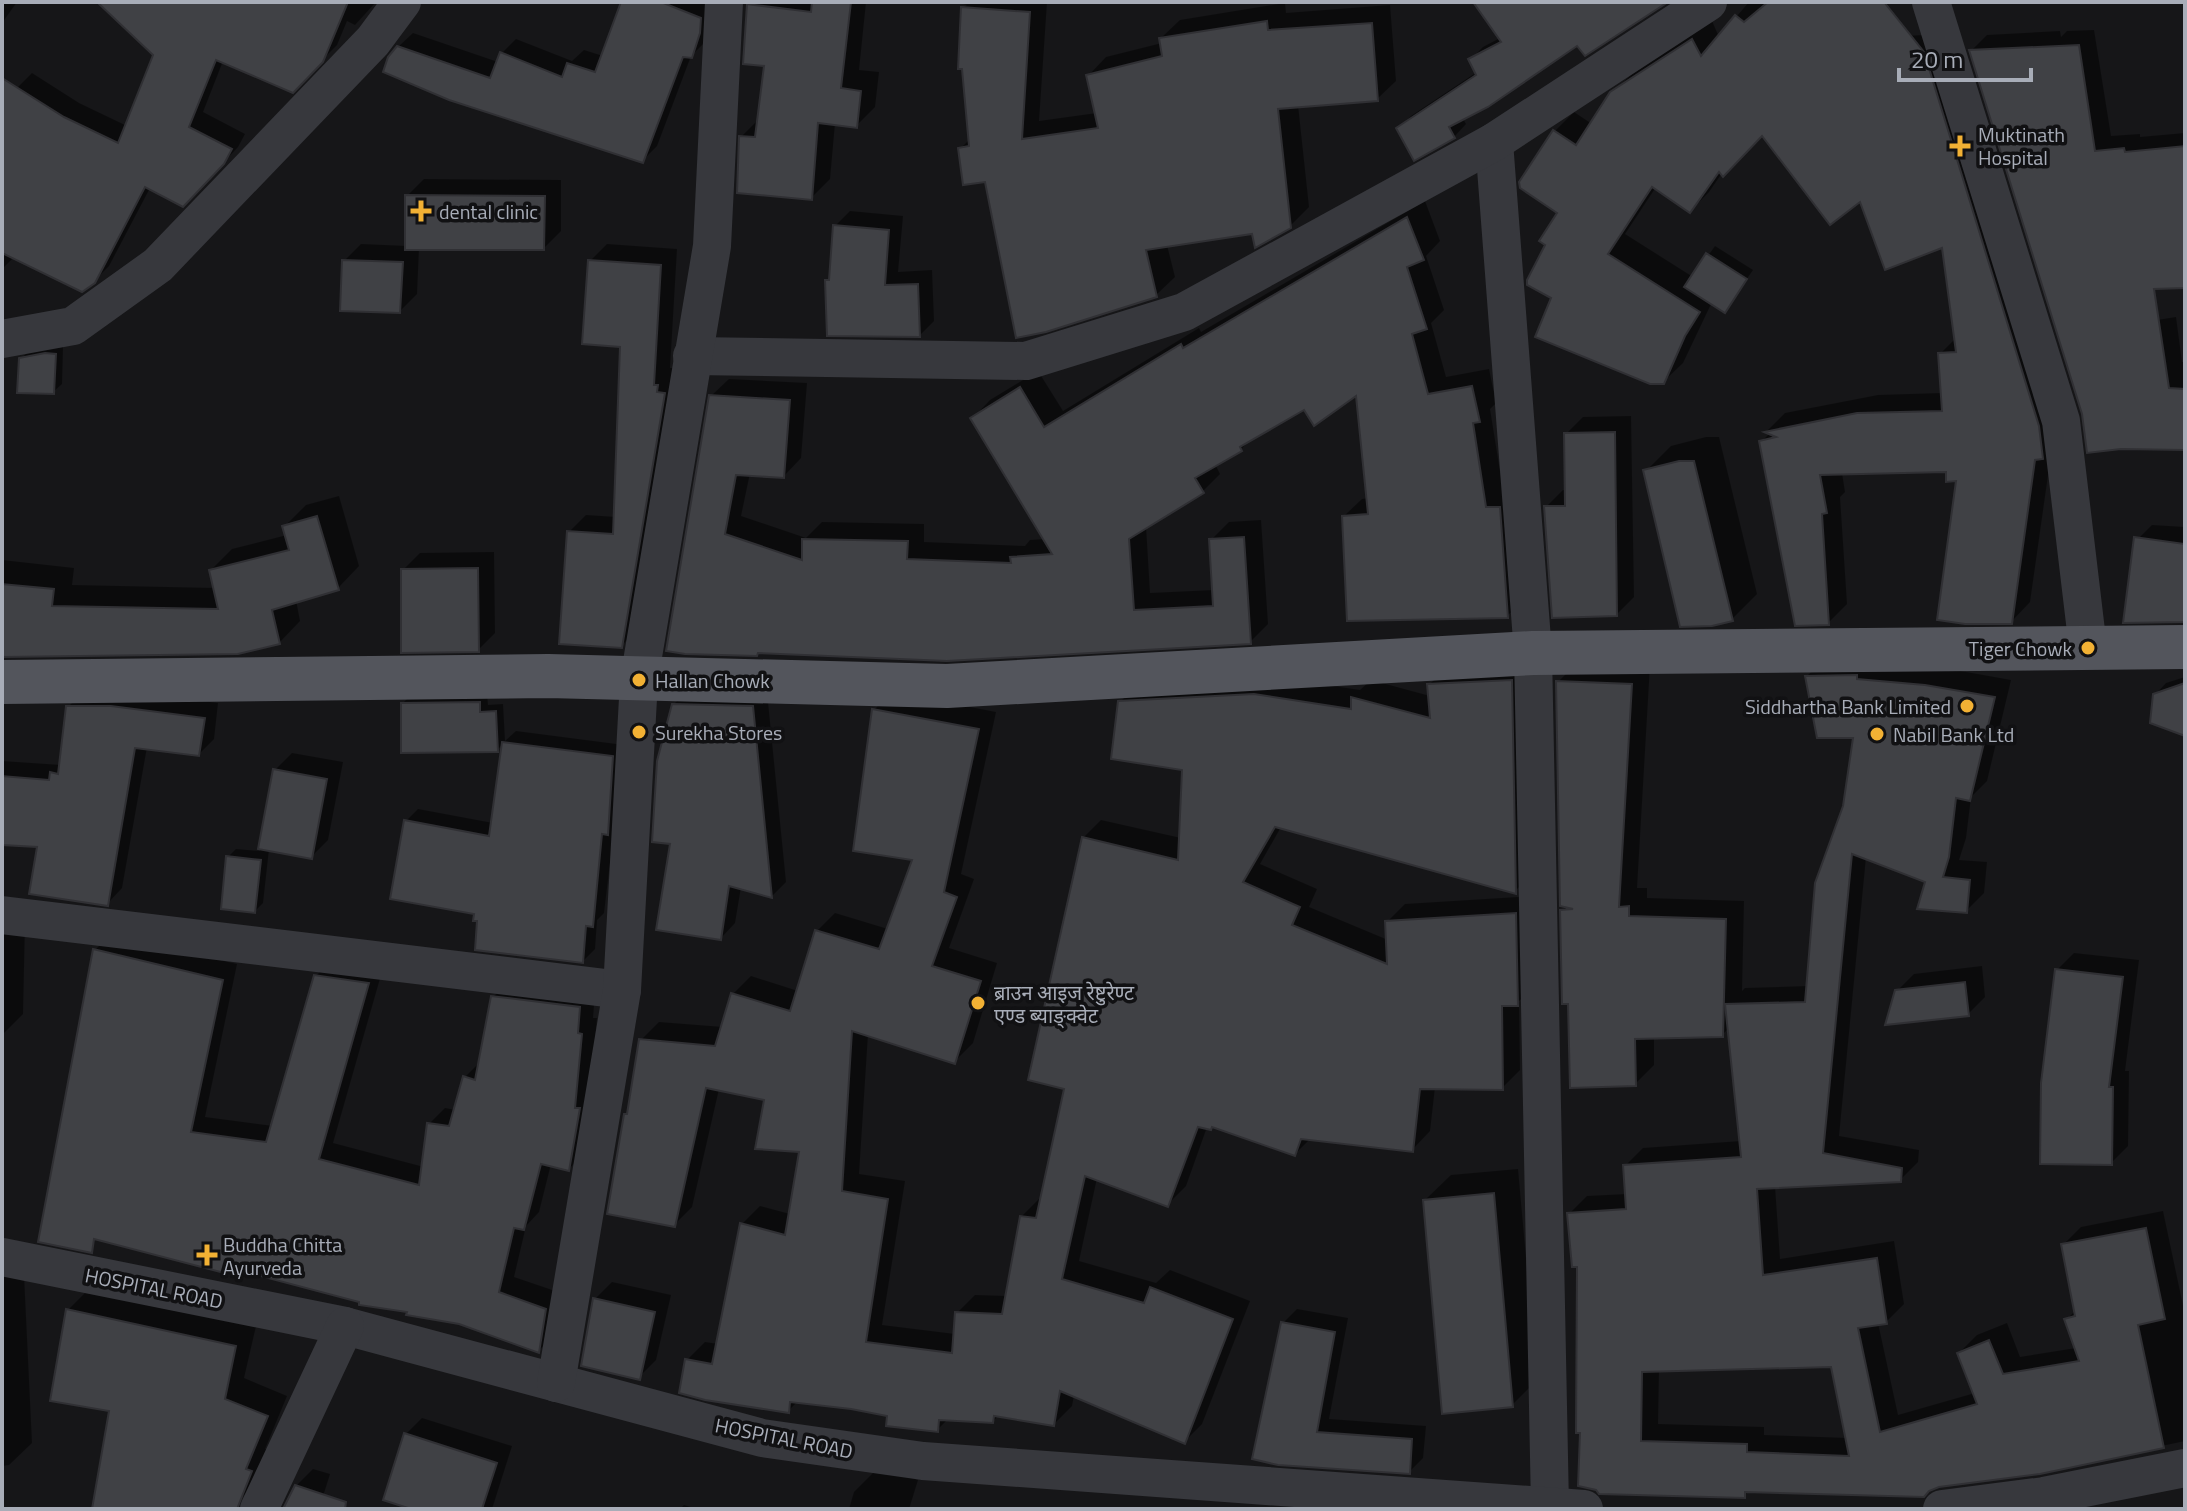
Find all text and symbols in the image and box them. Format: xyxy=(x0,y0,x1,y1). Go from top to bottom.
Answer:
scale bar xyxy=(1899,32,2031,82)
text: 20 m xyxy=(1911,41,1963,77)
place label: Muktinath Hospital xyxy=(1978,119,2065,173)
marker: Muktinath Hospital xyxy=(1949,135,1971,157)
place label: dental clinic xyxy=(439,196,538,227)
marker: dental clinic xyxy=(410,200,432,222)
place label: Tiger Chowk xyxy=(1969,633,2072,664)
marker: Tiger Chowk xyxy=(2079,639,2097,657)
place label: Hallan Chowk xyxy=(655,665,770,696)
marker: Hallan Chowk xyxy=(630,671,648,689)
place label: Siddhartha Bank Limited xyxy=(1745,691,1951,722)
marker: Siddhartha Bank Limited xyxy=(1958,697,1976,715)
place label: Surekha Stores xyxy=(655,717,782,748)
place label: Nabil Bank Ltd xyxy=(1893,719,2014,750)
marker: Surekha Stores xyxy=(630,723,648,741)
marker: Nabil Bank Ltd xyxy=(1868,725,1886,743)
place label: ब्राउन आइज रेष्टुरेण्ट एण्ड ब्याङ्क्वेट xyxy=(994,977,1135,1031)
marker: ब्राउन आइज रेष्टुरेण्ट एण्ड ब्याङ्क्वेट xyxy=(969,994,987,1012)
place label: Buddha Chitta Ayurveda xyxy=(223,1229,342,1283)
marker: Buddha Chitta Ayurveda xyxy=(198,1246,216,1264)
street label: HOSPITAL ROAD xyxy=(82,1259,226,1317)
street label: HOSPITAL ROAD xyxy=(712,1409,856,1467)

